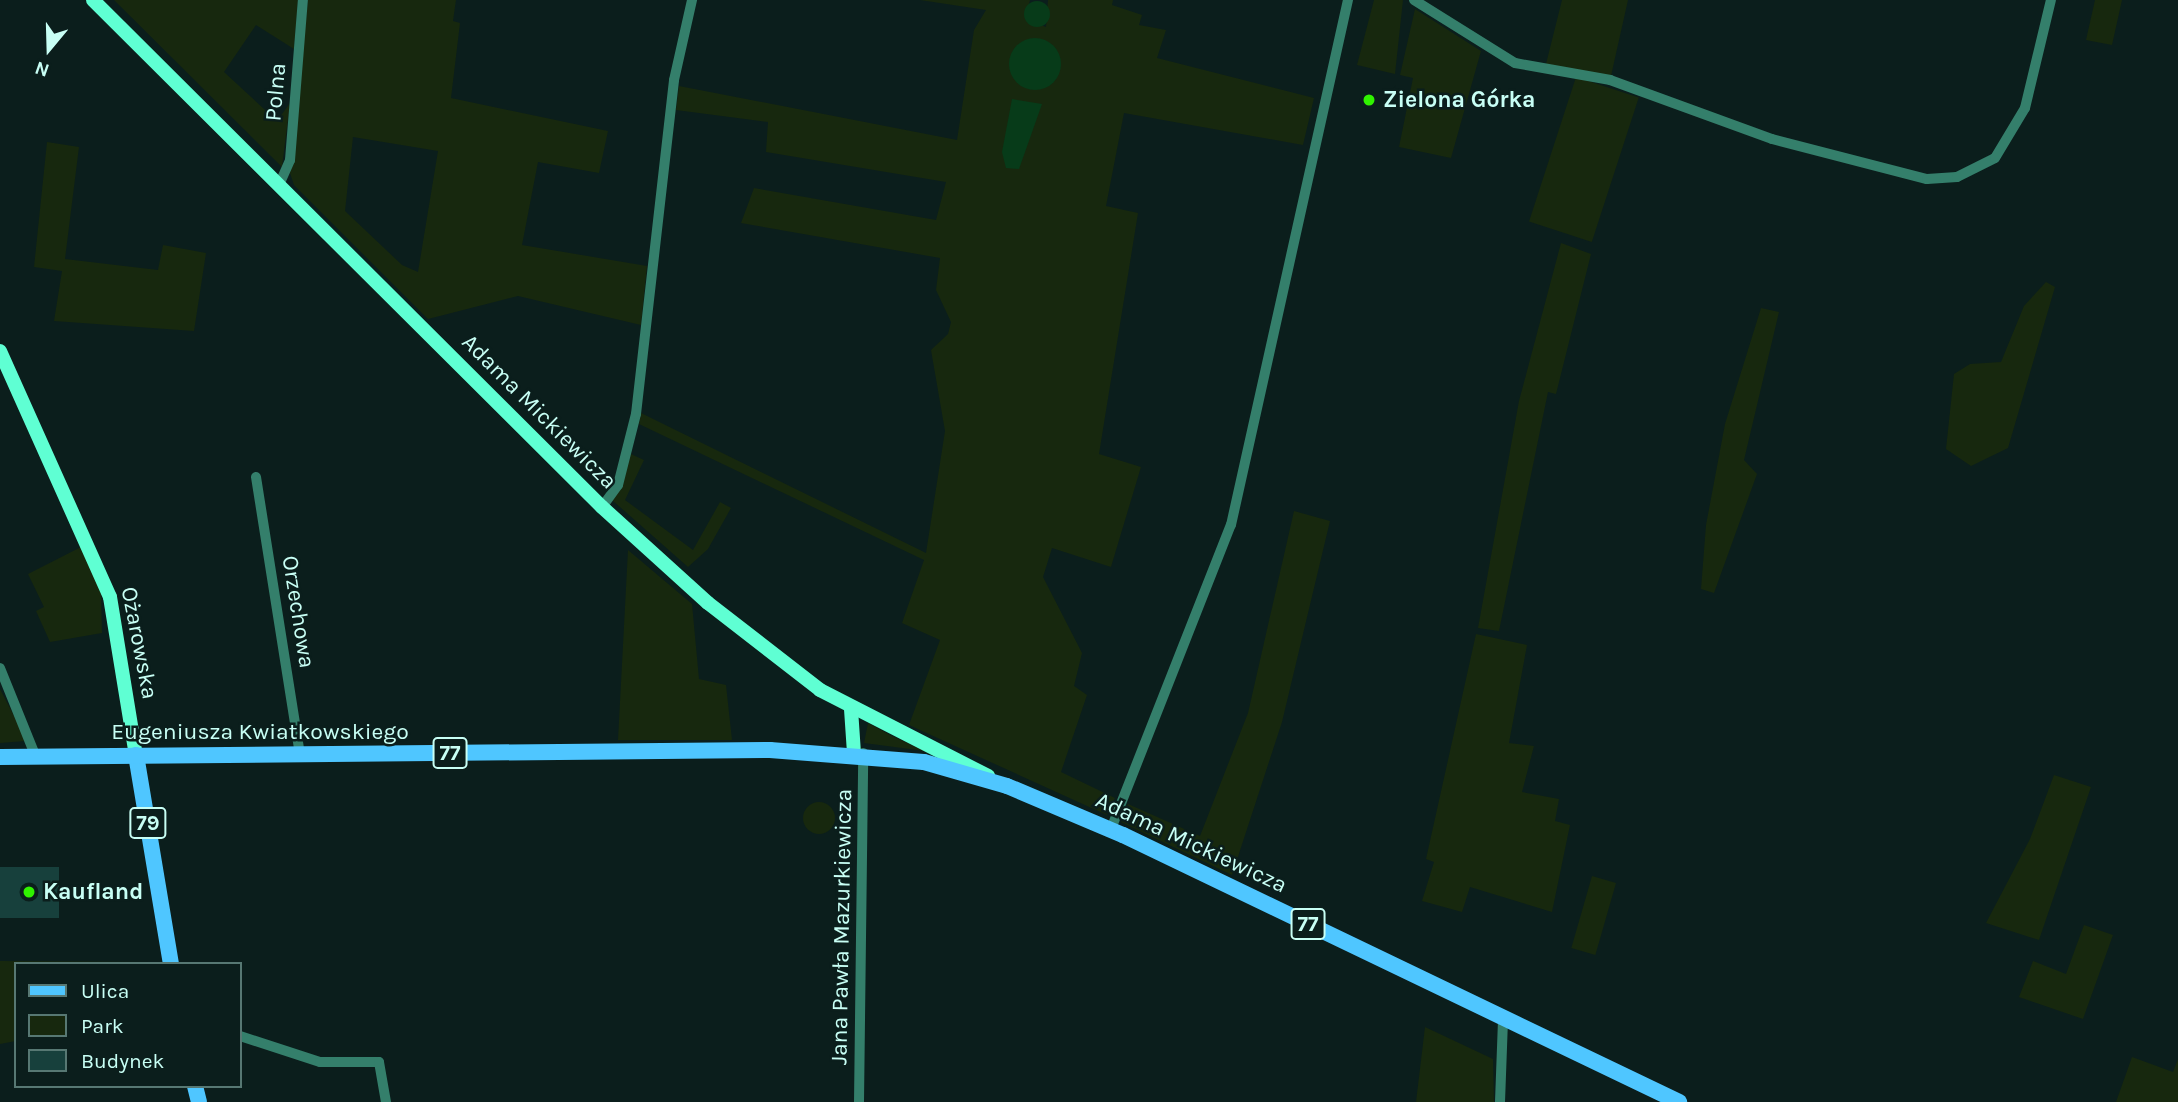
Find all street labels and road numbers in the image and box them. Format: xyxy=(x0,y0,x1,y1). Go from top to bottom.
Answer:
street label: Polna xyxy=(260,62,292,122)
street label: Adama Mickiewicza xyxy=(456,329,622,495)
street label: Orzechowa xyxy=(275,554,321,670)
street label: Ożarowska xyxy=(115,585,163,701)
street label: Eugeniusza Kwiatkowskiego xyxy=(111,718,409,746)
road number: 77 xyxy=(433,736,468,770)
street label: Adama Mickiewicza xyxy=(1091,787,1291,899)
street label: Jana Pawła Mazurkiewicza xyxy=(826,789,858,1065)
road number: 79 xyxy=(129,806,167,840)
road number: 77 xyxy=(1290,906,1326,942)

